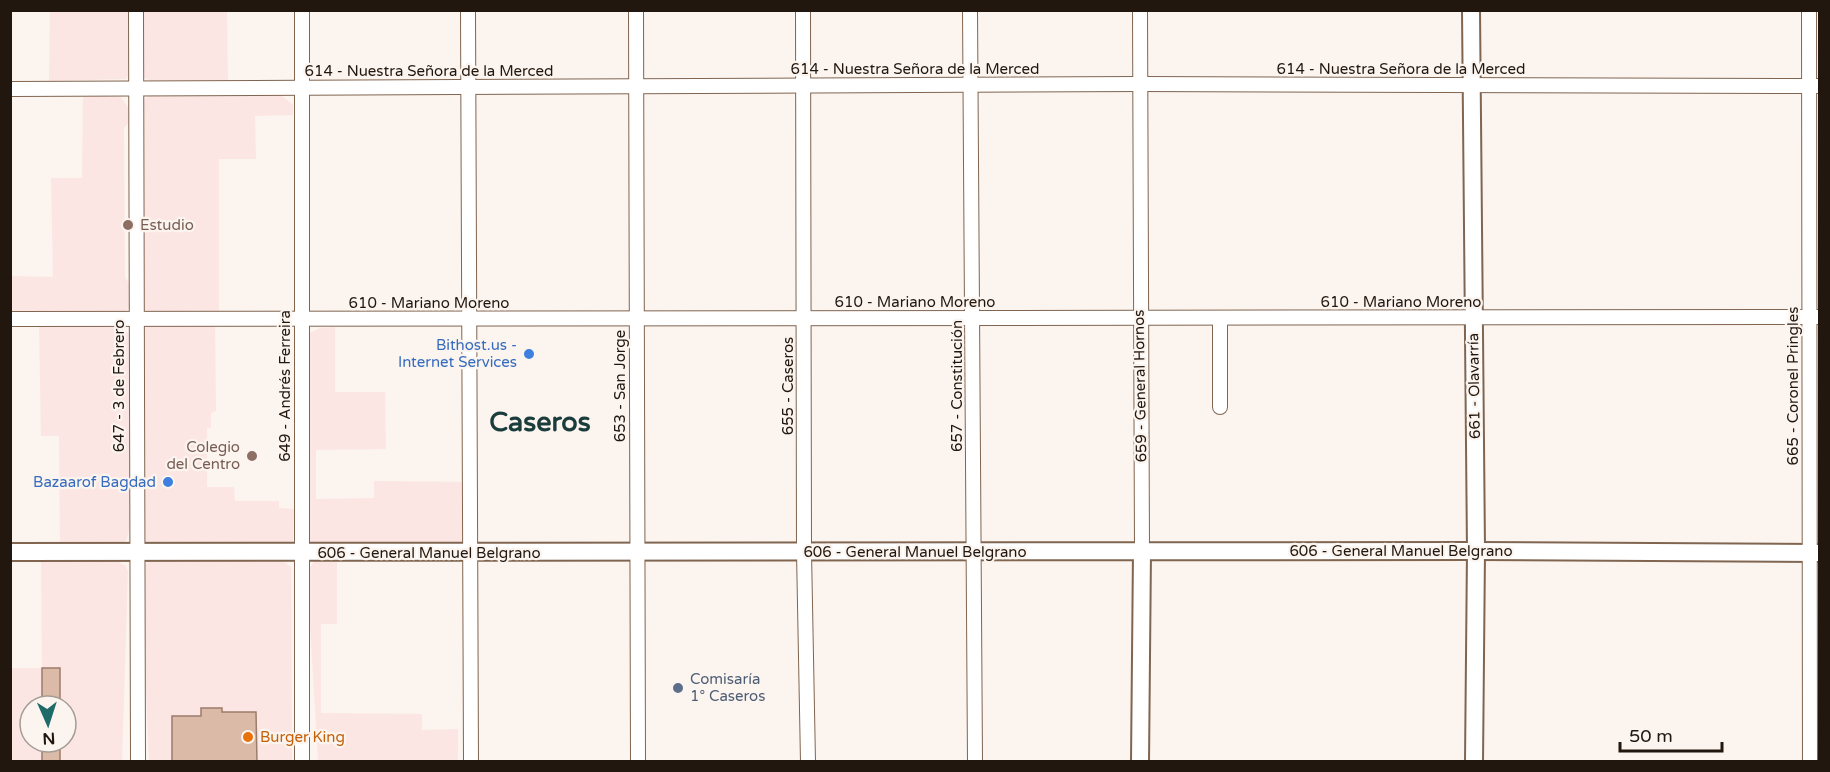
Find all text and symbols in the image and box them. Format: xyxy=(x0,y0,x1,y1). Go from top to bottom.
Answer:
street label: 614 - Nuestra Señora de la Merced xyxy=(791,60,1039,78)
street label: 614 - Nuestra Señora de la Merced xyxy=(1277,60,1525,78)
street label: 614 - Nuestra Señora de la Merced xyxy=(305,62,553,80)
place label: Estudio xyxy=(140,216,194,234)
marker: Estudio xyxy=(121,218,135,232)
street label: 610 - Mariano Moreno xyxy=(835,293,995,311)
street label: 610 - Mariano Moreno xyxy=(1321,293,1481,311)
street label: 610 - Mariano Moreno xyxy=(349,294,509,312)
street label: 665 - Coronel Pringles xyxy=(1784,307,1802,465)
street label: 659 - General Hornos xyxy=(1130,309,1150,463)
street label: 649 - Andrés Ferreira xyxy=(276,310,294,462)
street label: 647 - 3 de Febrero xyxy=(110,320,128,452)
street label: 657 - Constitución xyxy=(948,320,966,452)
street label: 653 - San Jorge xyxy=(611,330,629,442)
street label: 661 - Olavarría xyxy=(1464,333,1484,439)
place label: Bithost.us - Internet Services xyxy=(398,336,517,371)
street label: 655 - Caseros xyxy=(779,337,797,435)
marker: Bithost.us - Internet Services xyxy=(522,347,536,361)
district label: Caseros xyxy=(489,406,591,439)
place label: Colegio del Centro xyxy=(166,438,240,473)
marker: Colegio del Centro xyxy=(245,449,259,463)
place label: Bazaarof Bagdad xyxy=(33,473,156,491)
marker: Bazaarof Bagdad xyxy=(161,475,175,489)
street label: 606 - General Manuel Belgrano xyxy=(1289,542,1513,560)
street label: 606 - General Manuel Belgrano xyxy=(803,543,1027,561)
street label: 606 - General Manuel Belgrano xyxy=(317,544,541,562)
place label: Comisaría 1° Caseros xyxy=(690,670,765,705)
marker: Comisaría 1° Caseros xyxy=(671,681,685,695)
north arrow xyxy=(18,694,78,754)
scale bar xyxy=(1620,715,1722,753)
text: 50 m xyxy=(1629,725,1673,747)
text: N xyxy=(42,728,56,748)
place label: Burger King xyxy=(260,728,345,746)
marker: Burger King xyxy=(241,730,255,744)

